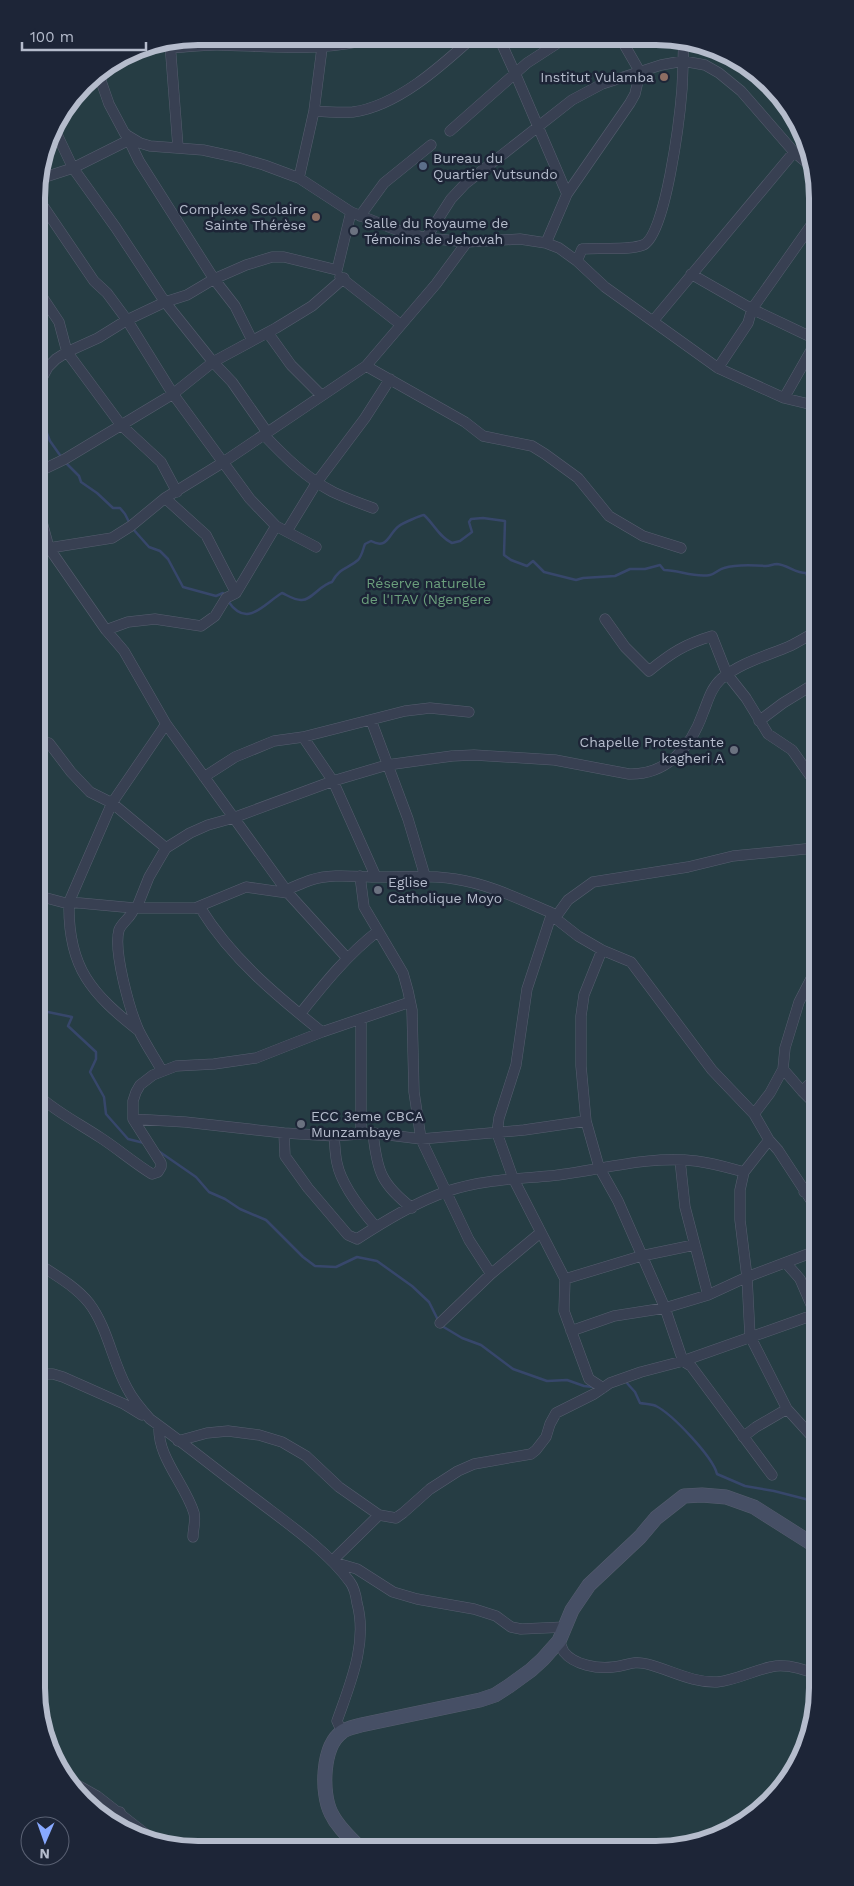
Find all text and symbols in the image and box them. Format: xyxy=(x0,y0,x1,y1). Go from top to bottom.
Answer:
scale bar xyxy=(22,20,146,52)
text: 100 m xyxy=(30,28,74,46)
place label: Institut Vulamba xyxy=(540,69,654,85)
marker: Institut Vulamba xyxy=(658,71,670,83)
place label: Bureau du Quartier Vutsundo xyxy=(433,150,558,182)
marker: Bureau du Quartier Vutsundo xyxy=(417,160,429,172)
place label: Complexe Scolaire Sainte Thérèse xyxy=(179,201,306,233)
marker: Complexe Scolaire Sainte Thérèse xyxy=(310,211,322,223)
place label: Salle du Royaume de Témoins de Jehovah xyxy=(364,215,508,247)
marker: Salle du Royaume de Témoins de Jehovah xyxy=(348,225,360,237)
park label: Réserve naturelle de l'ITAV (Ngengere xyxy=(361,575,491,607)
place label: Chapelle Protestante kagheri A xyxy=(580,734,724,766)
marker: Chapelle Protestante kagheri A xyxy=(728,744,740,756)
place label: Eglise Catholique Moyo xyxy=(388,874,502,906)
marker: Eglise Catholique Moyo xyxy=(372,884,384,896)
place label: ECC 3eme CBCA Munzambaye xyxy=(311,1108,424,1140)
marker: ECC 3eme CBCA Munzambaye xyxy=(295,1118,307,1130)
north arrow xyxy=(20,1816,70,1866)
text: N xyxy=(39,1846,50,1862)

